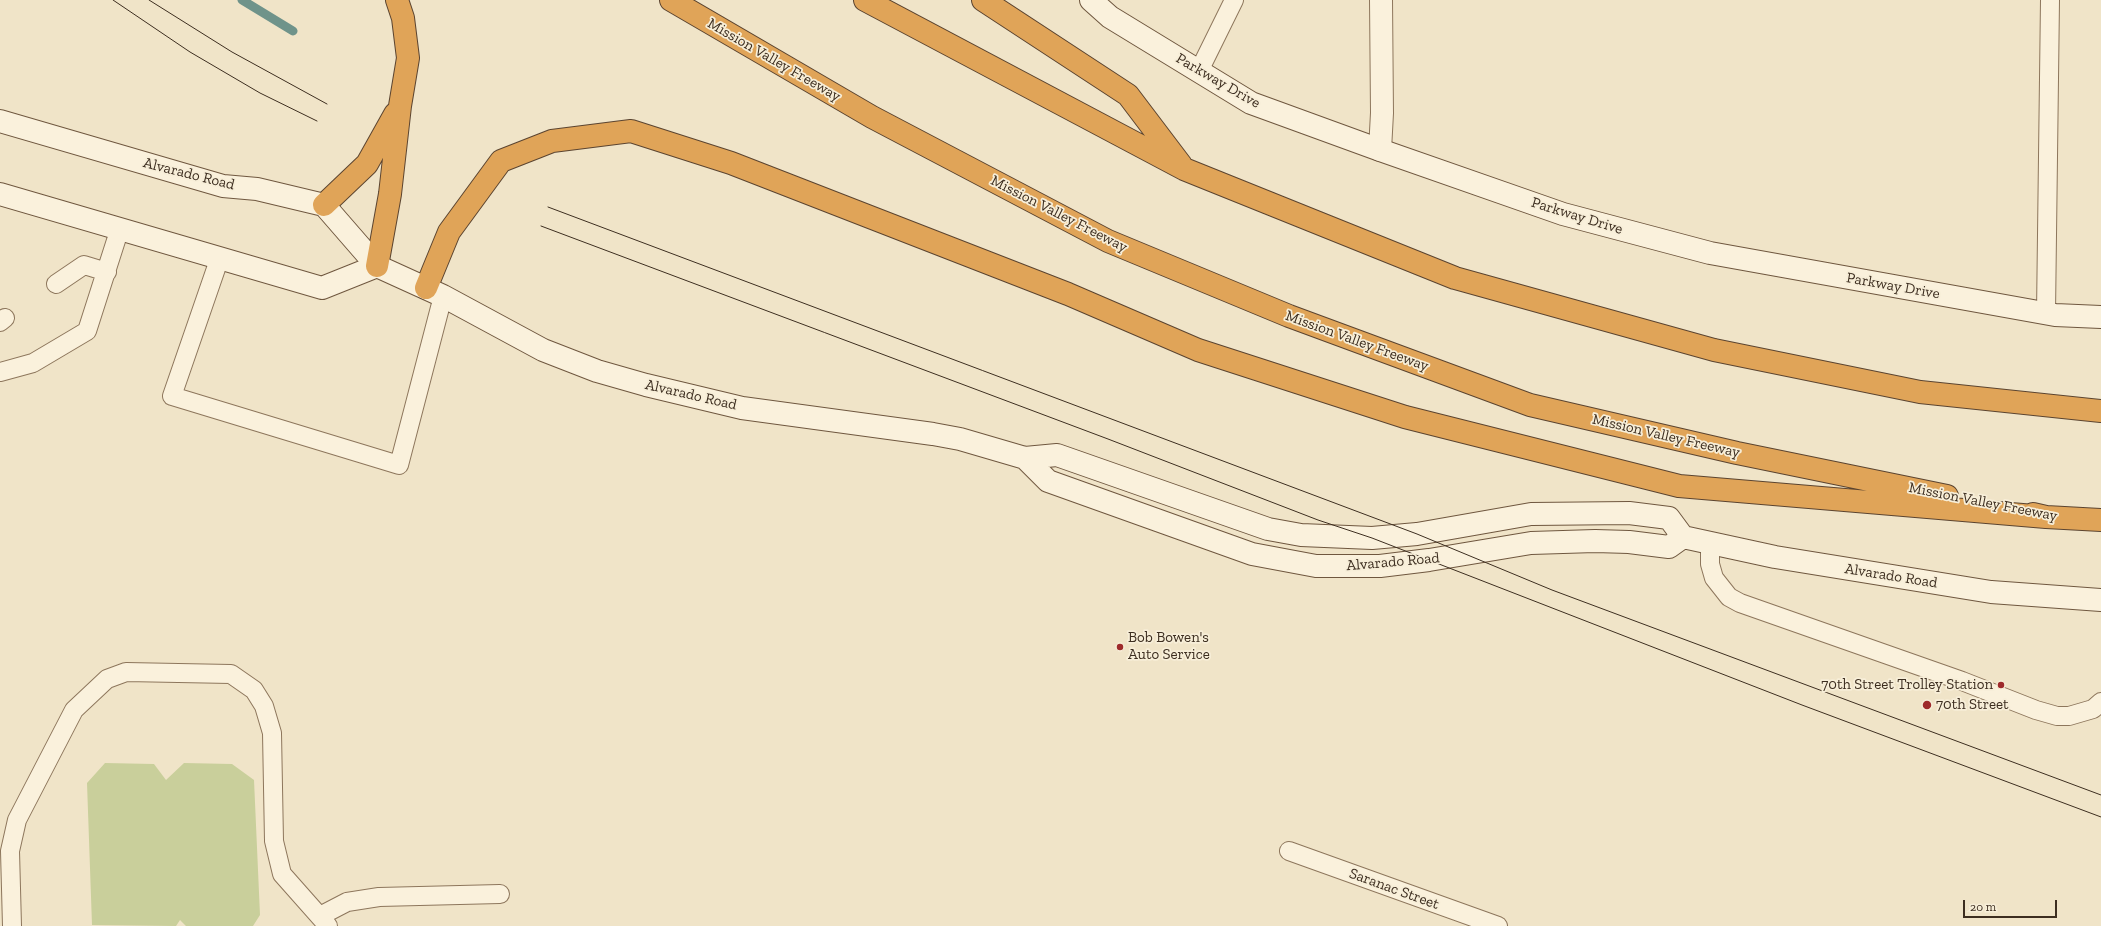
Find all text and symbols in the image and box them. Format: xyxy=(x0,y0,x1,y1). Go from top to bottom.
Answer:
street label: Mission Valley Freeway xyxy=(704,14,844,106)
street label: Parkway Drive xyxy=(1173,50,1263,112)
street label: Alvarado Road xyxy=(141,154,237,194)
street label: Mission Valley Freeway xyxy=(988,172,1130,256)
street label: Parkway Drive xyxy=(1529,194,1625,238)
street label: Parkway Drive xyxy=(1845,269,1941,303)
street label: Mission Valley Freeway xyxy=(1283,307,1431,375)
street label: Alvarado Road xyxy=(643,376,739,414)
street label: Mission Valley Freeway xyxy=(1590,410,1742,462)
street label: Mission Valley Freeway xyxy=(1907,479,2059,525)
street label: Alvarado Road xyxy=(1346,549,1440,575)
street label: Alvarado Road xyxy=(1843,560,1939,592)
place label: Bob Bowen's Auto Service xyxy=(1128,629,1210,664)
marker: Bob Bowen's Auto Service xyxy=(1115,642,1125,652)
place label: 70th Street Trolley Station xyxy=(1821,676,1993,694)
marker: 70th Street Trolley Station xyxy=(1996,680,2006,690)
place label: 70th Street xyxy=(1936,696,2009,714)
marker: 70th Street xyxy=(1921,699,1933,711)
street label: Saranac Street xyxy=(1347,864,1441,914)
scale bar xyxy=(1965,892,2059,918)
text: 20 m xyxy=(1970,900,1996,914)

